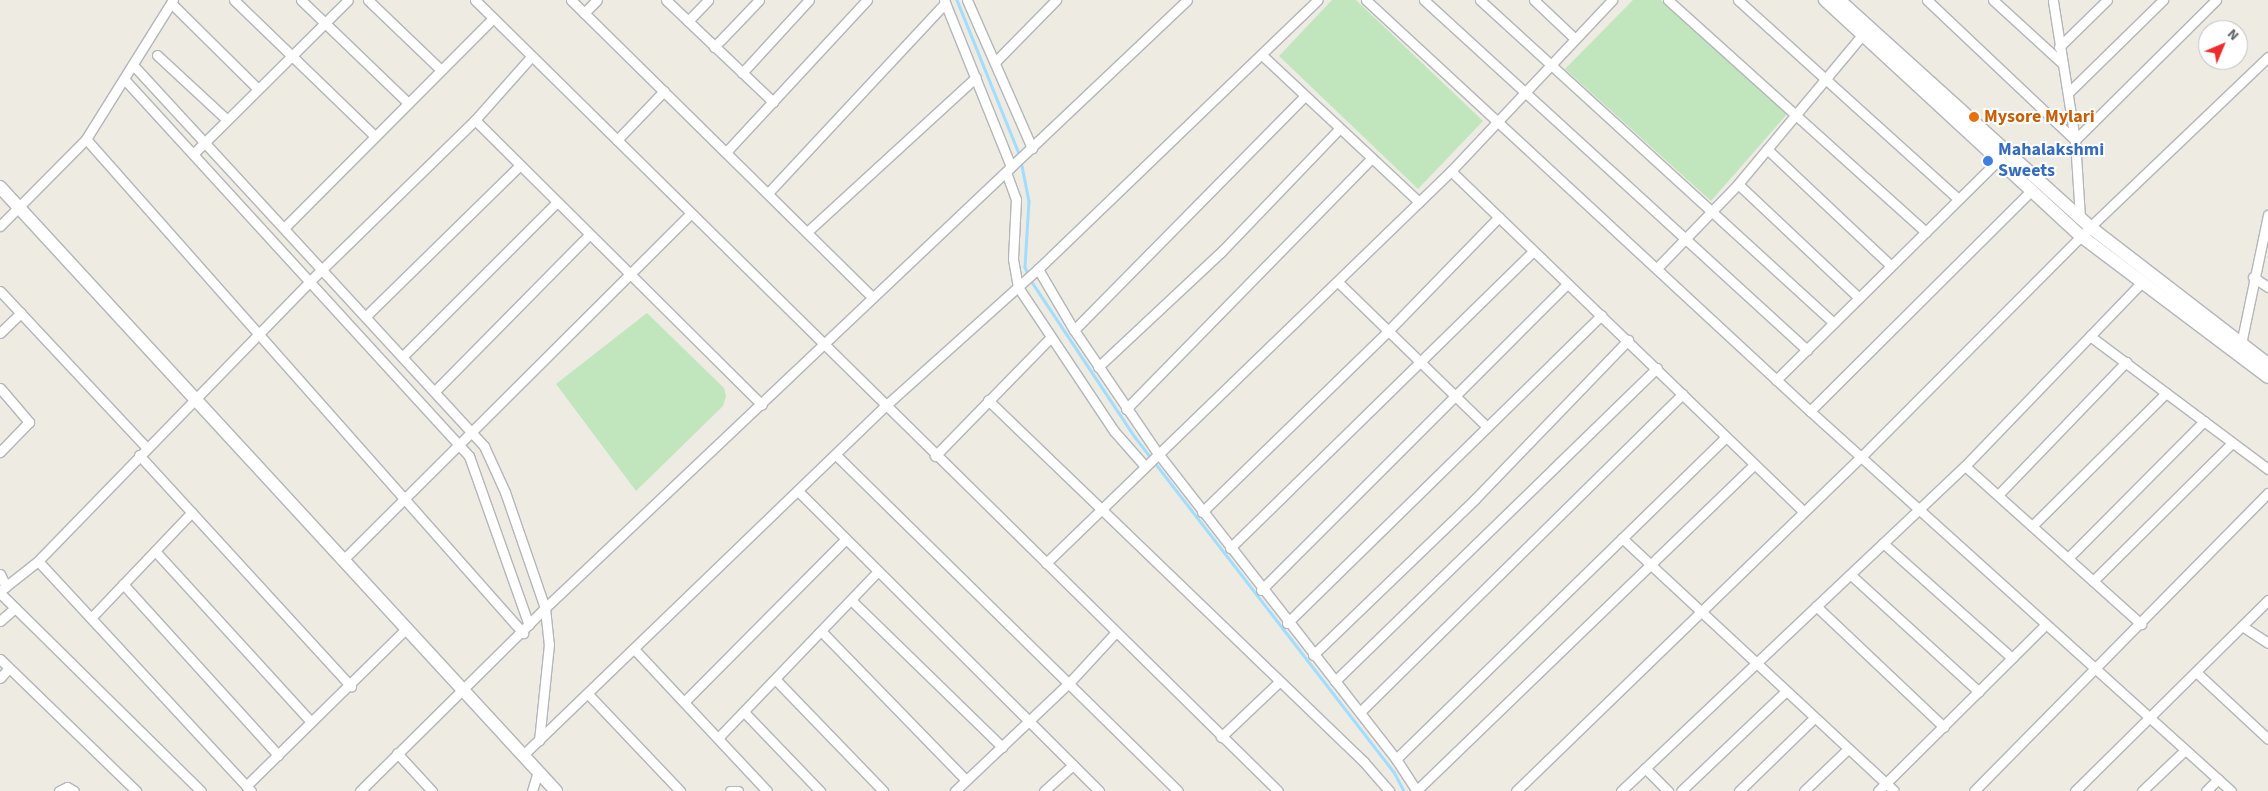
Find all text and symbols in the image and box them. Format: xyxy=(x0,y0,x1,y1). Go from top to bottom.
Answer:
north arrow xyxy=(2198,20,2248,70)
text: N xyxy=(2223,25,2243,45)
place label: Mysore Mylari xyxy=(1984,106,2095,128)
marker: Mysore Mylari xyxy=(1968,111,1980,123)
place label: Mahalakshmi Sweets xyxy=(1998,140,2104,182)
marker: Mahalakshmi Sweets xyxy=(1982,155,1994,167)

